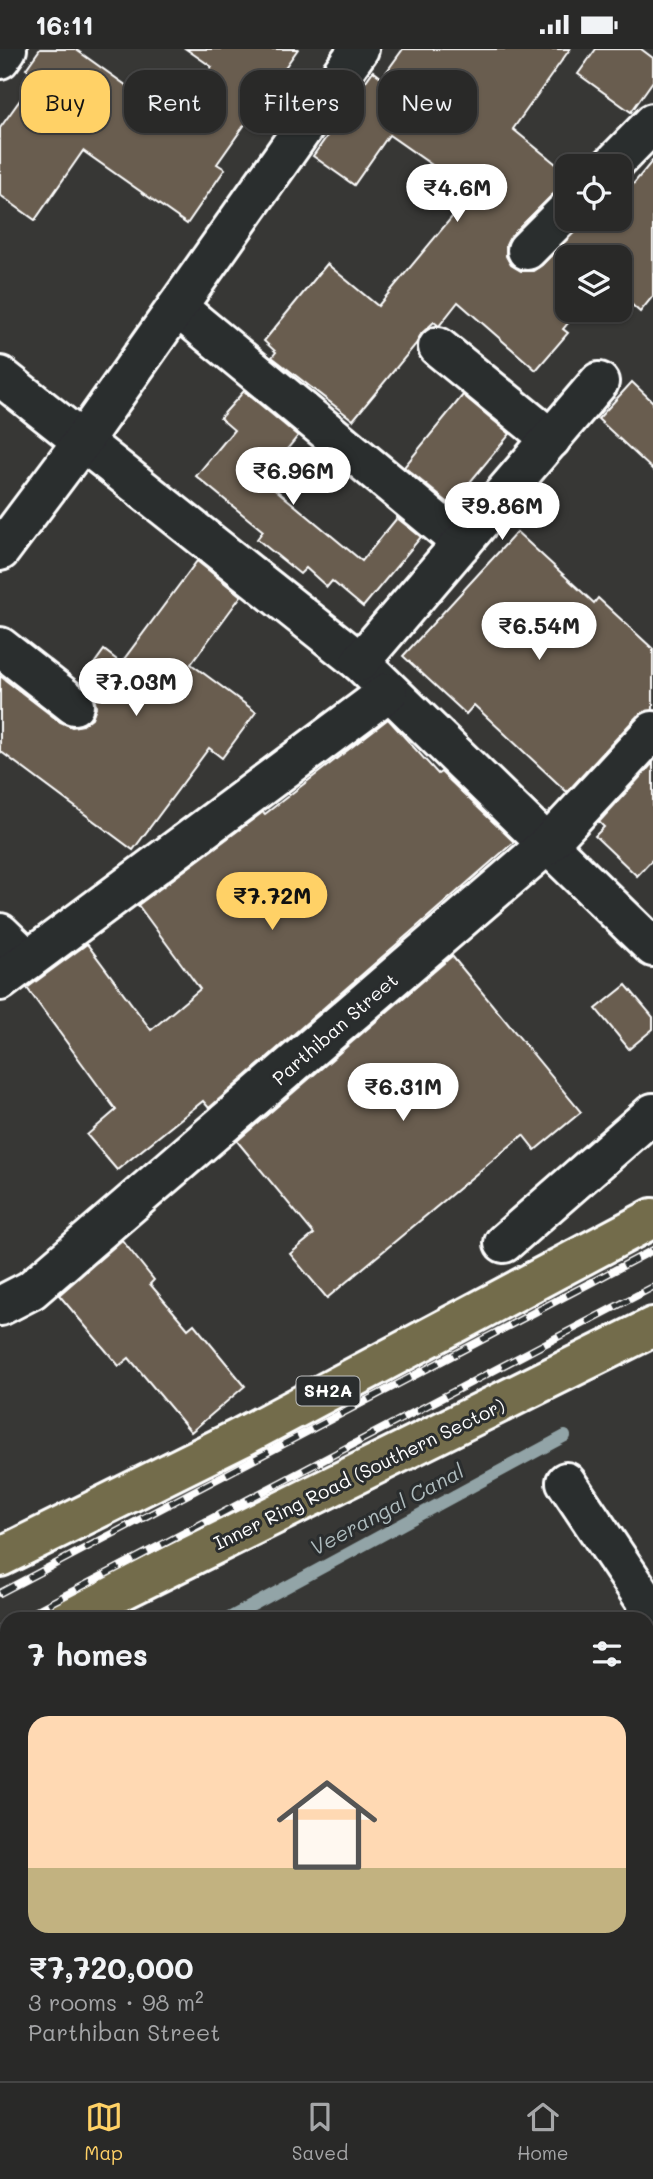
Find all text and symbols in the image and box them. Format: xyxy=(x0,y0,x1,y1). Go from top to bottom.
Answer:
text: 16:11 xyxy=(35,8,94,42)
chip: Buy xyxy=(21,70,110,133)
chip: Rent xyxy=(124,70,226,133)
chip: Filters xyxy=(240,70,364,133)
chip: New xyxy=(378,70,477,133)
map controls xyxy=(555,154,632,322)
button: locate xyxy=(555,154,632,231)
pin: ₹4.6M xyxy=(408,165,506,224)
text: ₹4.6M xyxy=(422,172,492,202)
button: layers xyxy=(555,245,632,322)
pin: ₹6.96M xyxy=(236,447,350,507)
text: ₹6.96M xyxy=(252,455,334,485)
pin: ₹9.86M xyxy=(445,483,559,542)
text: ₹9.86M xyxy=(461,490,543,520)
pin: ₹6.54M xyxy=(482,603,596,662)
text: ₹6.54M xyxy=(498,610,580,640)
pin: ₹7.03M xyxy=(79,659,193,718)
text: ₹7.03M xyxy=(95,666,177,696)
pin: ₹7.72M xyxy=(215,873,329,932)
text: ₹7.72M xyxy=(232,880,312,910)
street label: Parthiban Street xyxy=(267,967,403,1090)
pin: ₹6.31M xyxy=(346,1063,460,1123)
text: ₹6.31M xyxy=(364,1071,442,1101)
road number: SH2A xyxy=(296,1377,360,1406)
street label: Inner Ring Road (Southern Sector) xyxy=(209,1392,508,1555)
water label: Veerangal Canal xyxy=(305,1456,469,1561)
text: 7 homes xyxy=(28,1634,148,1674)
icon: filters xyxy=(588,1635,626,1673)
icon: home xyxy=(264,1762,390,1888)
text: ₹7,720,000 xyxy=(28,1947,194,1987)
text: 3 rooms · 98 m² xyxy=(28,1987,204,2017)
text: Parthiban Street xyxy=(28,2017,220,2047)
tab: Map xyxy=(84,2098,123,2165)
tab: Saved xyxy=(292,2098,348,2165)
tab: Home xyxy=(517,2098,569,2165)

